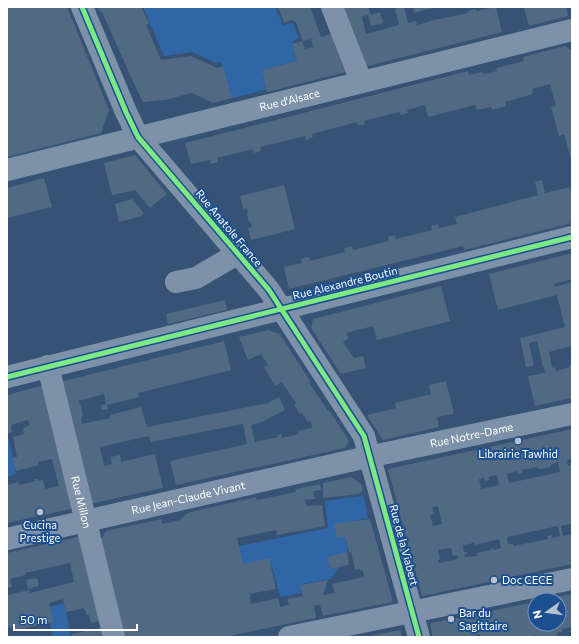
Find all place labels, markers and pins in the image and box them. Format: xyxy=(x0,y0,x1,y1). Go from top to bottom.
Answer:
marker: Librairie Tawhid xyxy=(513,436,523,446)
place label: Librairie Tawhid xyxy=(478,447,558,460)
marker: Cucina Prestige xyxy=(35,507,45,517)
place label: Cucina Prestige xyxy=(20,518,61,544)
place label: Doc CECE xyxy=(502,573,552,586)
marker: Doc CECE xyxy=(489,575,499,585)
place label: Bar du Sagittaire xyxy=(459,606,508,632)
marker: Bar du Sagittaire xyxy=(446,614,456,624)

